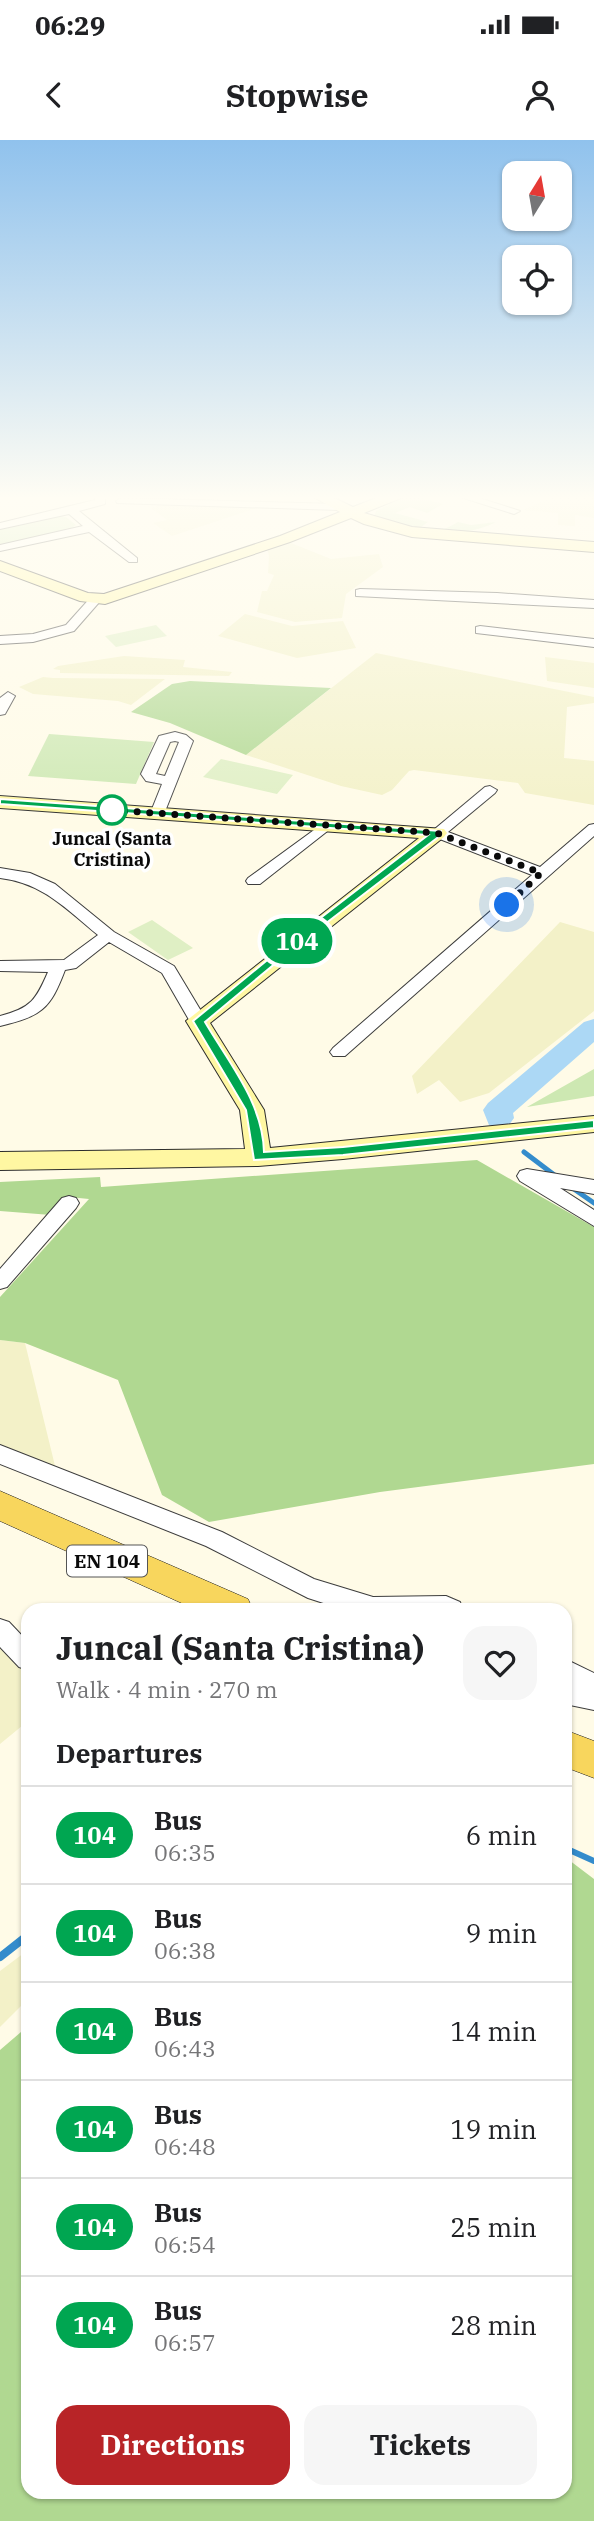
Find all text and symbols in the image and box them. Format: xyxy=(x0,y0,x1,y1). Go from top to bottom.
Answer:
text: 06:29 xyxy=(35,8,105,42)
text: Stopwise xyxy=(225,74,369,116)
icon: back xyxy=(35,76,73,114)
icon: person xyxy=(521,76,559,114)
north arrow xyxy=(502,161,572,231)
map controls xyxy=(502,161,572,315)
button: locate xyxy=(502,245,572,315)
marker: Juncal (Santa Cristina) xyxy=(97,795,127,825)
place label: Juncal (Santa Cristina) xyxy=(52,827,172,871)
your location xyxy=(489,887,524,922)
line badge: 104 xyxy=(257,918,337,964)
text: 104 xyxy=(275,925,319,957)
road number: EN 104 xyxy=(67,1546,147,1576)
text: Juncal (Santa Cristina) xyxy=(56,1626,424,1669)
button: heart xyxy=(463,1626,537,1700)
text: Walk · 4 min · 270 m xyxy=(56,1674,278,1704)
text: Departures xyxy=(56,1736,202,1770)
text: Bus xyxy=(154,1803,202,1837)
text: 6 min xyxy=(466,1818,537,1852)
text: 104 xyxy=(73,1819,116,1851)
text: 06:35 xyxy=(154,1837,216,1867)
text: Bus xyxy=(154,1901,202,1935)
text: 9 min xyxy=(466,1916,537,1950)
text: 104 xyxy=(73,1917,116,1949)
text: 06:38 xyxy=(154,1935,216,1965)
text: Bus xyxy=(154,1999,202,2033)
text: 14 min xyxy=(450,2014,537,2048)
text: 104 xyxy=(73,2015,116,2047)
text: 06:43 xyxy=(154,2033,216,2063)
text: Bus xyxy=(154,2097,202,2131)
text: 19 min xyxy=(450,2112,537,2146)
text: 104 xyxy=(73,2113,116,2145)
text: 06:48 xyxy=(154,2131,216,2161)
text: Bus xyxy=(154,2195,202,2229)
text: 25 min xyxy=(450,2210,537,2244)
text: 104 xyxy=(73,2211,116,2243)
text: 06:54 xyxy=(154,2229,216,2259)
text: Bus xyxy=(154,2293,202,2327)
text: 28 min xyxy=(450,2308,537,2342)
text: 104 xyxy=(73,2309,116,2341)
text: 06:57 xyxy=(154,2327,216,2357)
button: Directions xyxy=(56,2405,290,2485)
button: Tickets xyxy=(304,2405,537,2485)

